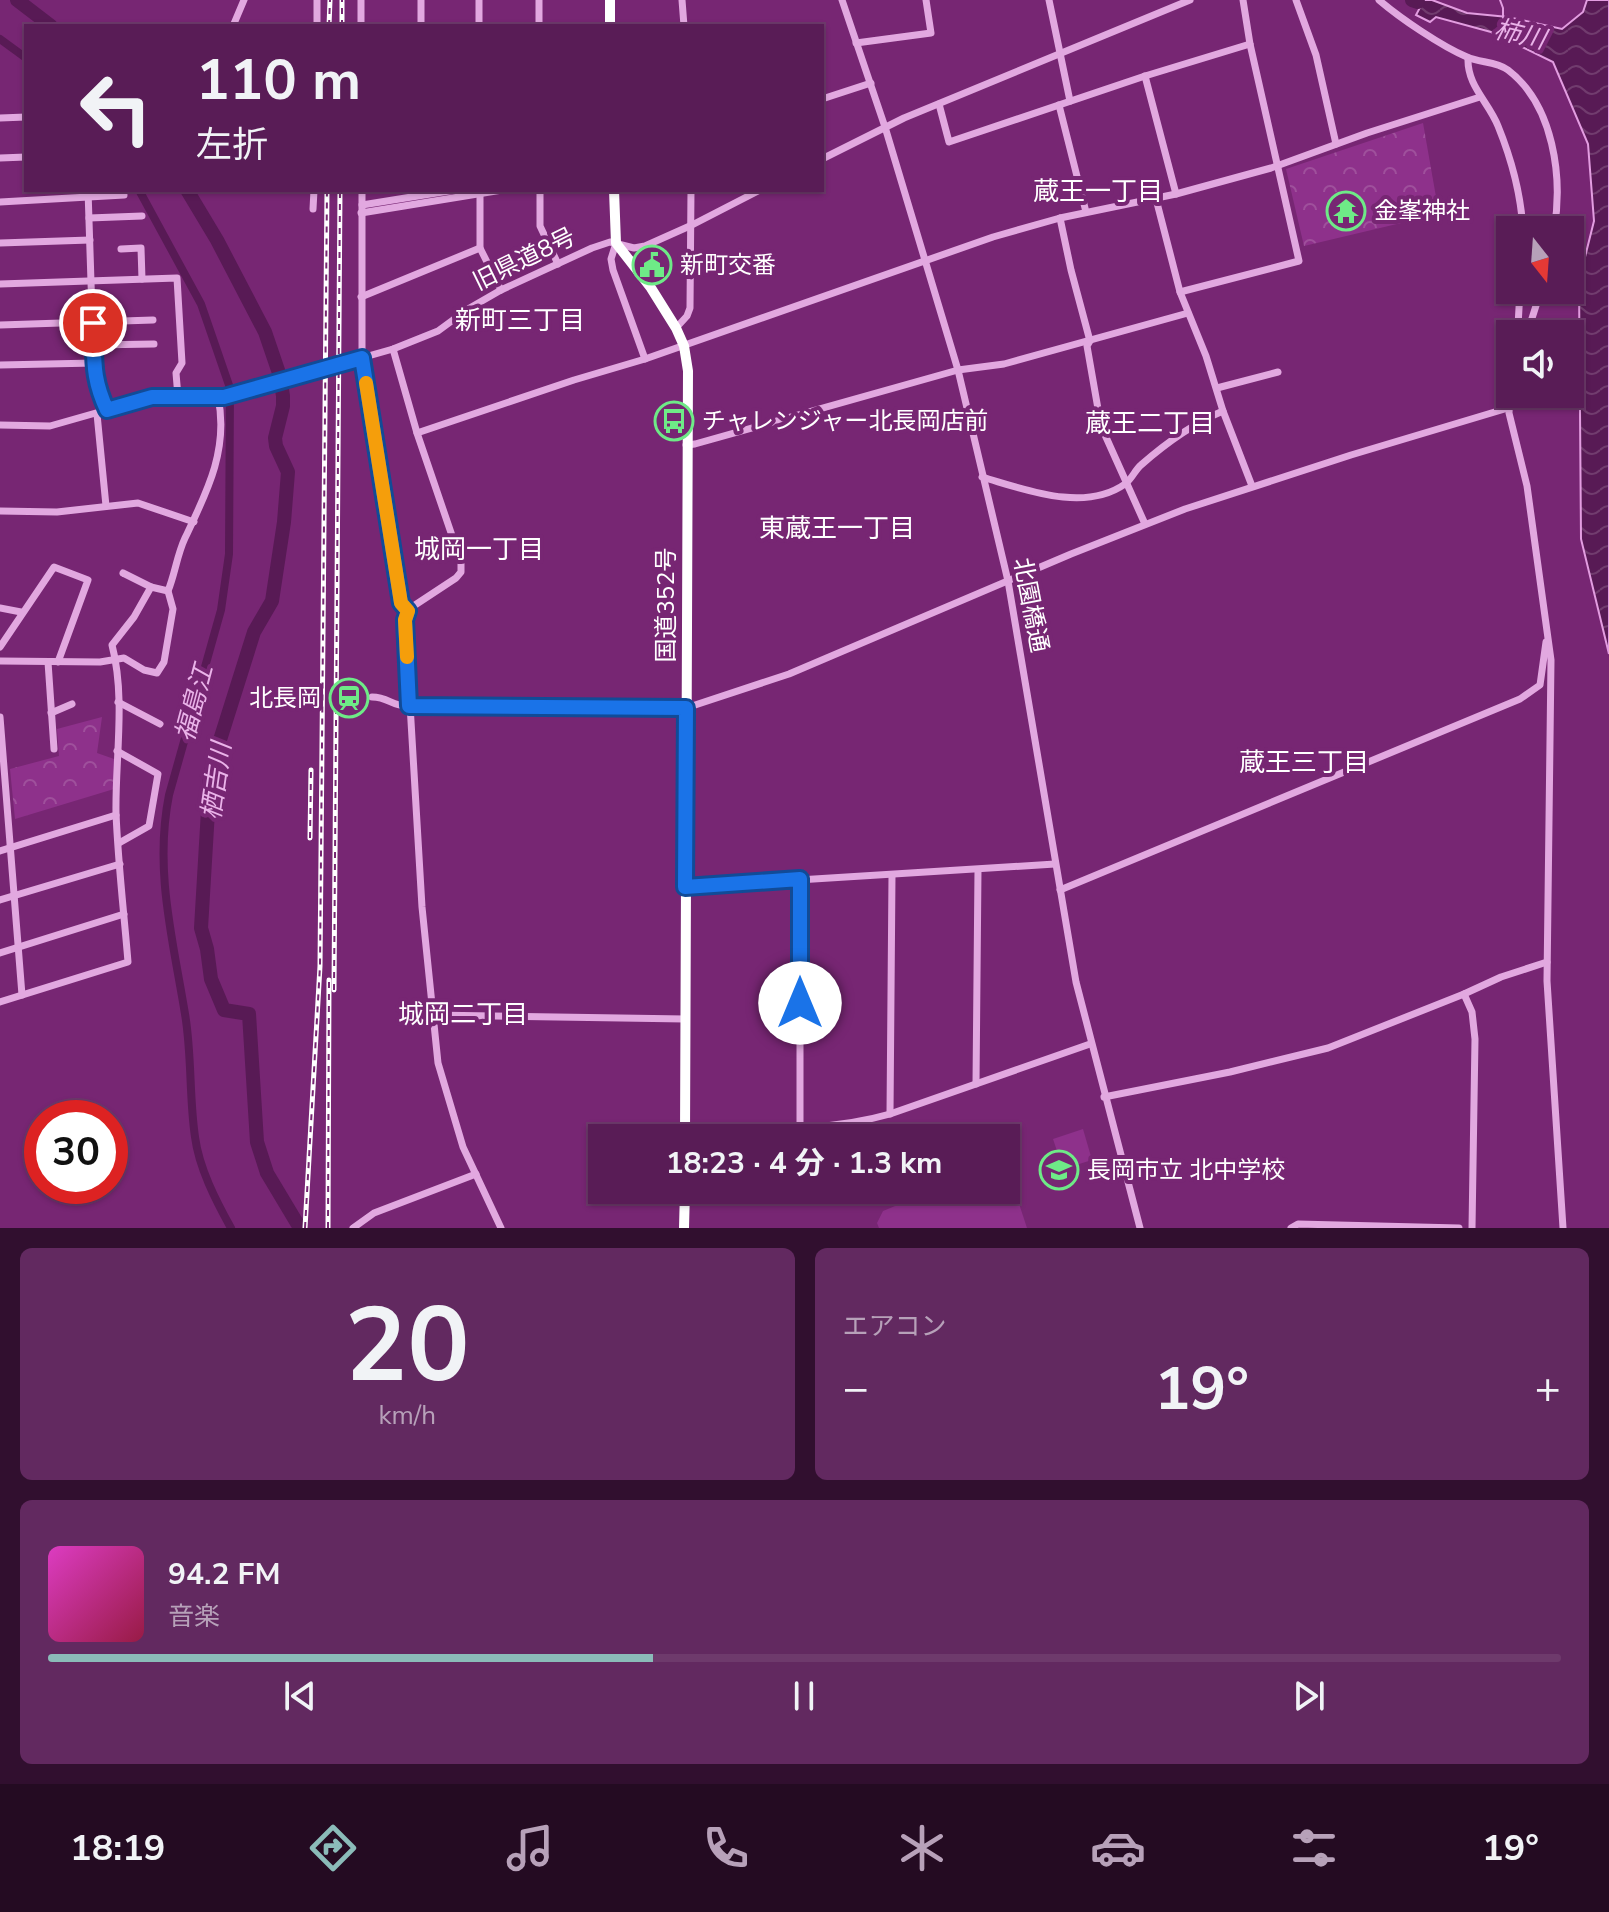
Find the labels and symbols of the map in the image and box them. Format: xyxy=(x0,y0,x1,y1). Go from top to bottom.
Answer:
water label: 柿川 xyxy=(1491,12,1552,58)
district label: 蔵王一丁目 xyxy=(1033,174,1163,209)
temple icon: 金峯神社 xyxy=(1325,190,1367,232)
place label: 金峯神社 xyxy=(1374,195,1470,227)
north arrow xyxy=(1496,216,1584,304)
street label: 旧県道8号 xyxy=(467,220,581,298)
public building icon: 新町交番 xyxy=(631,244,673,286)
place label: 新町交番 xyxy=(680,249,776,281)
pin xyxy=(59,289,127,357)
district label: 新町三丁目 xyxy=(455,303,585,338)
bus stop icon: チャレンジャー北長岡店前 xyxy=(653,400,695,442)
place label: チャレンジャー北長岡店前 xyxy=(702,405,989,437)
district label: 蔵王二丁目 xyxy=(1085,406,1215,441)
district label: 東蔵王一丁目 xyxy=(759,511,915,546)
district label: 城岡一丁目 xyxy=(414,532,544,567)
street label: 国道352号 xyxy=(650,547,682,663)
street label: 北園橋通 xyxy=(1006,555,1056,655)
water label: 福島江 xyxy=(167,658,222,745)
station icon: 北長岡 xyxy=(328,677,370,719)
place label: 北長岡 xyxy=(249,682,321,714)
water label: 栖吉川 xyxy=(194,737,240,822)
district label: 蔵王三丁目 xyxy=(1239,745,1369,780)
position arrow xyxy=(758,961,842,1045)
district label: 城岡二丁目 xyxy=(398,997,528,1032)
speed limit sign: 30 xyxy=(24,1100,128,1204)
school or university icon: 長岡市立 北中学校 xyxy=(1038,1149,1080,1191)
place label: 長岡市立 北中学校 xyxy=(1087,1154,1285,1186)

